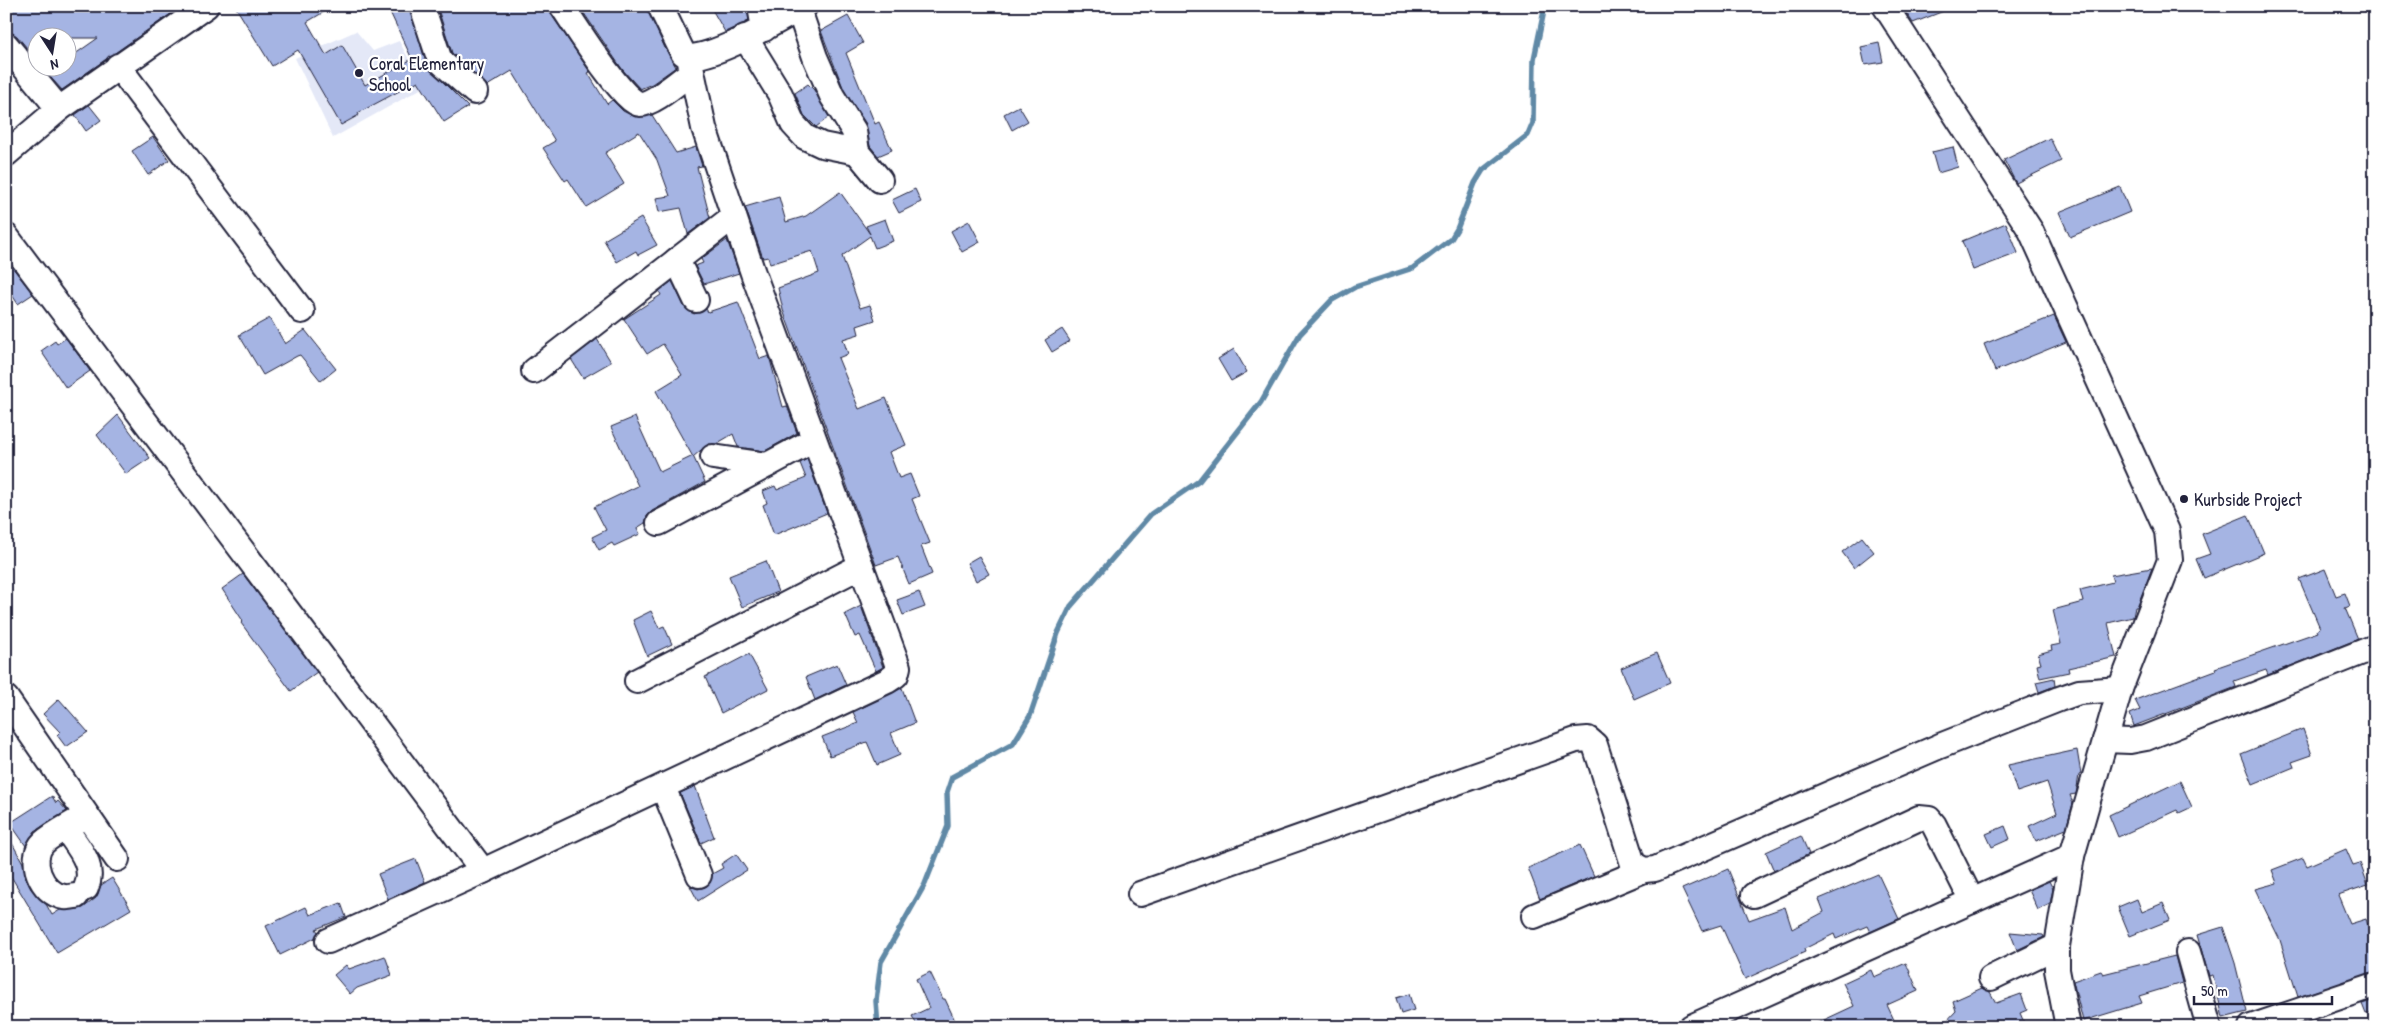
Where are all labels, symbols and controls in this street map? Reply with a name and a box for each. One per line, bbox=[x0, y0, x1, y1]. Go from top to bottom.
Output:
north arrow bbox=[28, 28, 78, 78]
place label: Coral Elementary School bbox=[369, 51, 485, 97]
text: N bbox=[49, 55, 60, 75]
marker: Coral Elementary School bbox=[353, 67, 365, 79]
place label: Kurbside Project bbox=[2194, 487, 2302, 512]
marker: Kurbside Project bbox=[2178, 493, 2190, 505]
scale bar bbox=[2194, 973, 2331, 1005]
text: 50 m bbox=[2201, 980, 2228, 1001]

